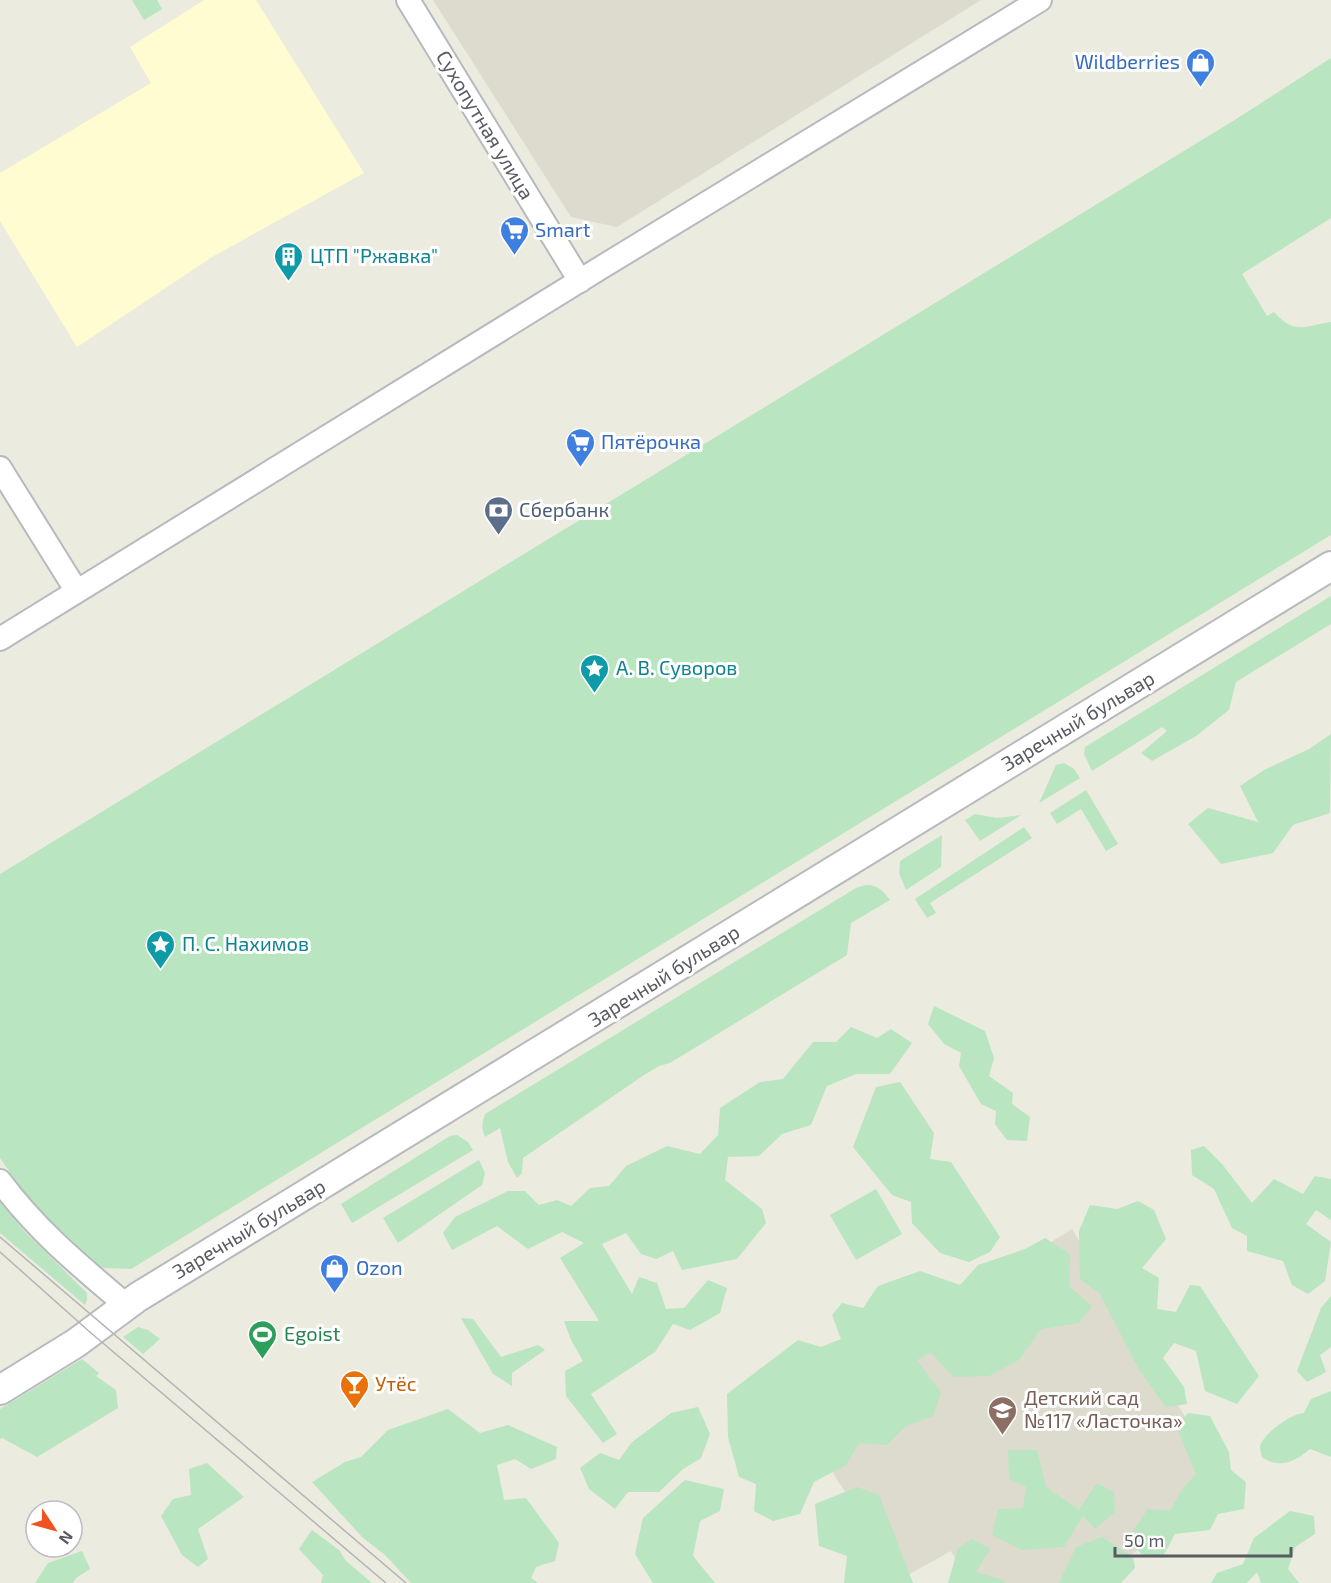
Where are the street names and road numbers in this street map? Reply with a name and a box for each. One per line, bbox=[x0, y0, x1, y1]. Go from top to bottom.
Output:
street label: Сухопутная улица bbox=[431, 46, 540, 204]
street label: Заречный бульвар bbox=[997, 665, 1159, 776]
street label: Заречный бульвар bbox=[583, 919, 744, 1032]
street label: Заречный бульвар bbox=[168, 1173, 330, 1284]

